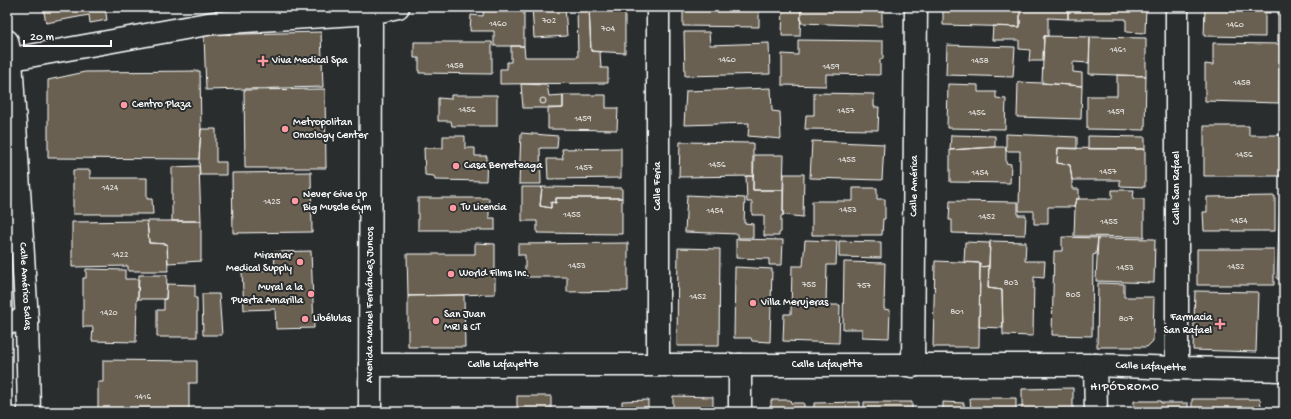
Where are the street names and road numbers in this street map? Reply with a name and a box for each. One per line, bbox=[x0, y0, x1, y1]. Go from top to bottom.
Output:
street label: Calle San Rafael bbox=[1170, 151, 1183, 225]
street label: Calle América bbox=[908, 154, 921, 217]
street label: Calle Feria bbox=[652, 161, 664, 210]
street label: Avenida Manuel Fernández Juncos bbox=[364, 226, 376, 383]
street label: Calle Américo Salas bbox=[16, 242, 33, 331]
street label: Calle Lafayette bbox=[468, 358, 539, 371]
street label: Calle Lafayette bbox=[792, 358, 863, 371]
street label: Calle Lafayette bbox=[1115, 360, 1187, 374]

